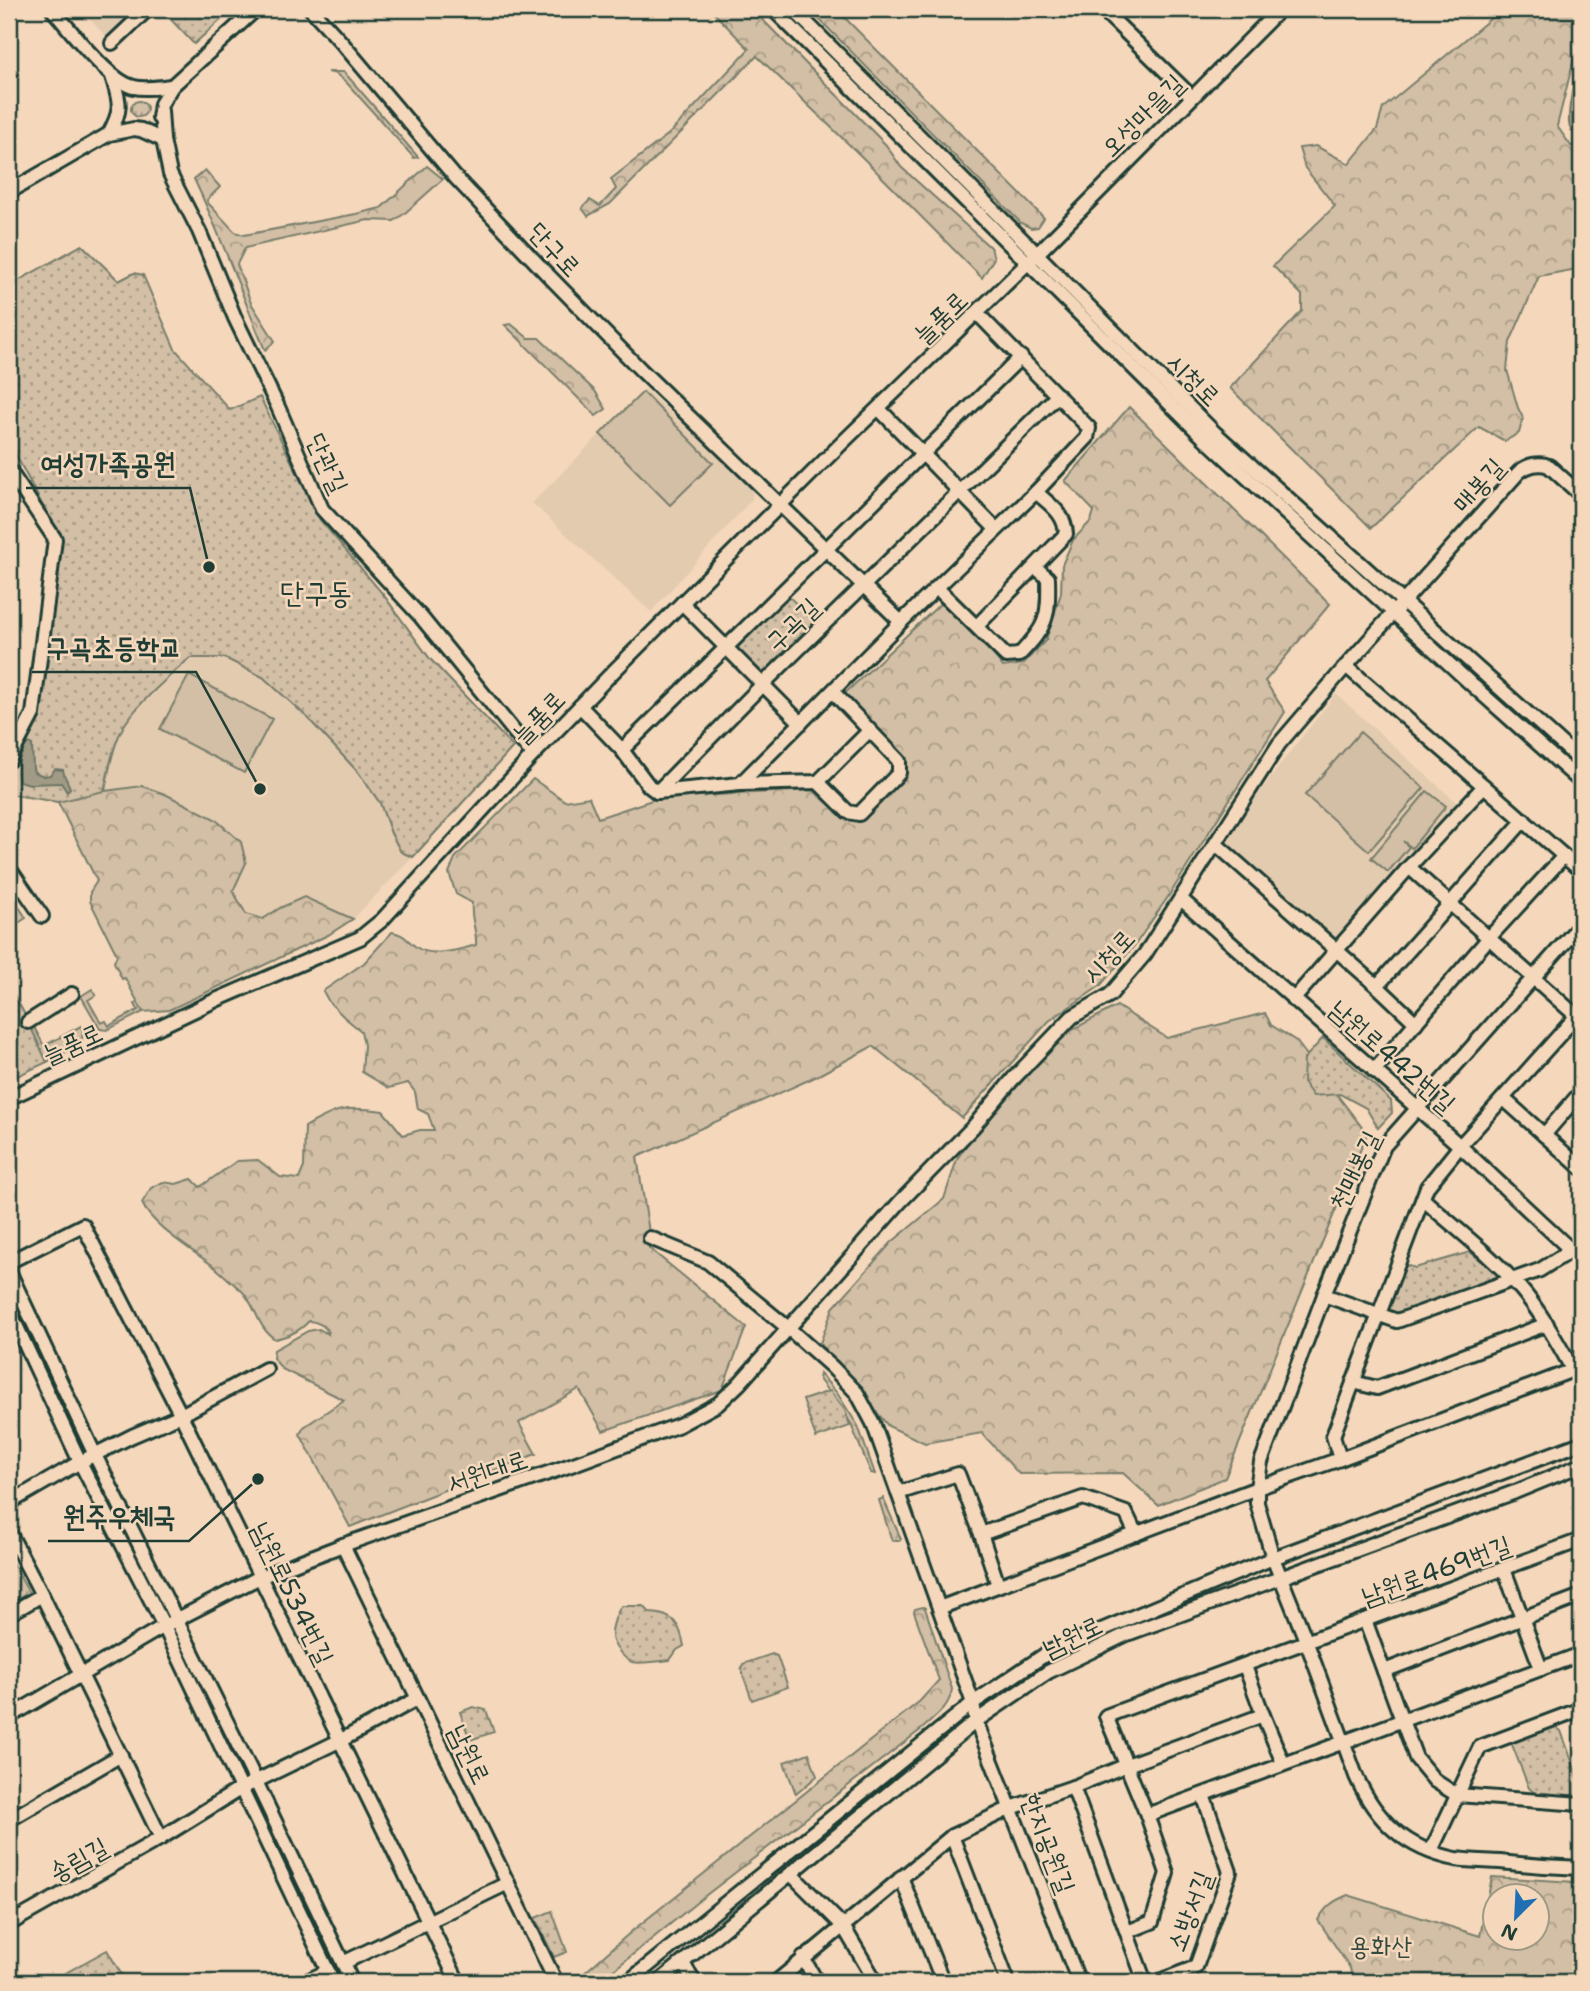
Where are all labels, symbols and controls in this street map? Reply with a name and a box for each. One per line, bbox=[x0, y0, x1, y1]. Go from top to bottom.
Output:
street label: 오성마을길 bbox=[1093, 66, 1191, 164]
street label: 단구로 bbox=[521, 214, 589, 284]
street label: 늘품로 bbox=[905, 283, 975, 351]
street label: 시청로 bbox=[1159, 344, 1229, 414]
street label: 단관길 bbox=[299, 427, 357, 499]
callout: 여성가족공원 bbox=[26, 439, 190, 488]
text: 여성가족공원 bbox=[40, 444, 176, 482]
street label: 매봉길 bbox=[1444, 450, 1512, 520]
district label: 단구동 bbox=[280, 572, 352, 613]
street label: 구곡길 bbox=[757, 590, 827, 658]
callout: 구곡초등학교 bbox=[32, 623, 196, 672]
text: 구곡초등학교 bbox=[46, 628, 182, 666]
street label: 늘품로 bbox=[504, 682, 572, 752]
street label: 시청로 bbox=[1074, 921, 1142, 991]
street label: 남원로442번길 bbox=[1322, 991, 1464, 1121]
street label: 늘품로 bbox=[36, 1014, 108, 1072]
street label: 천매봉길 bbox=[1320, 1125, 1388, 1215]
street label: 서원대로 bbox=[442, 1441, 532, 1501]
callout: 원주우체국 bbox=[48, 1492, 189, 1541]
text: 원주우체국 bbox=[63, 1497, 175, 1535]
street label: 남원로534번길 bbox=[243, 1516, 343, 1670]
street label: 남원로469번길 bbox=[1356, 1527, 1516, 1613]
street label: 남원로 bbox=[1036, 1607, 1108, 1665]
street label: 남원로 bbox=[441, 1718, 499, 1790]
street label: 한지공원길 bbox=[1014, 1788, 1084, 1898]
street label: 송림길 bbox=[42, 1828, 114, 1890]
street label: 소방서길 bbox=[1158, 1866, 1220, 1956]
north arrow bbox=[1482, 1882, 1552, 1952]
text: N bbox=[1497, 1918, 1521, 1947]
park label: 용화산 bbox=[1350, 1928, 1412, 1963]

